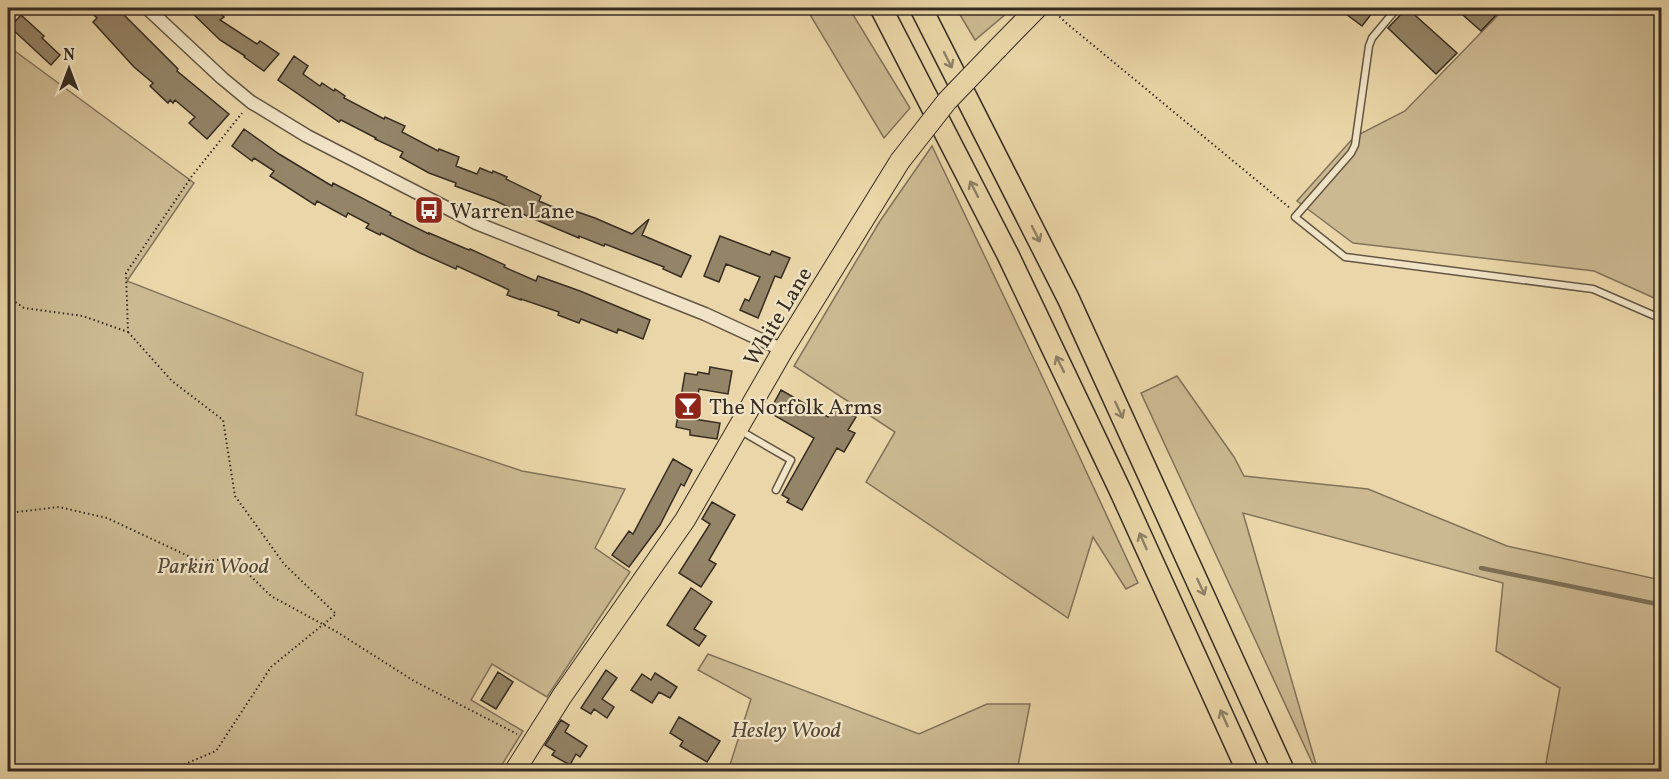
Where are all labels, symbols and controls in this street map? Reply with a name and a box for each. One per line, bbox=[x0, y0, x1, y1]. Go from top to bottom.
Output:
north arrow bbox=[39, 39, 99, 99]
text: N bbox=[63, 45, 75, 67]
one-way arrow bbox=[942, 50, 954, 68]
one-way arrow bbox=[968, 180, 980, 198]
bus stop icon: Warren Lane bbox=[413, 194, 445, 226]
place label: Warren Lane bbox=[450, 197, 575, 228]
one-way arrow bbox=[1030, 224, 1042, 242]
street label: White Lane bbox=[737, 262, 821, 373]
one-way arrow bbox=[1054, 356, 1066, 374]
bar icon: The Norfolk Arms bbox=[672, 390, 704, 422]
place label: The Norfolk Arms bbox=[709, 393, 882, 424]
one-way arrow bbox=[1114, 400, 1126, 418]
one-way arrow bbox=[1137, 532, 1149, 550]
park label: Parkin Wood bbox=[157, 552, 270, 583]
one-way arrow bbox=[1196, 578, 1207, 596]
one-way arrow bbox=[1217, 710, 1229, 728]
park label: Hesley Wood bbox=[731, 716, 841, 747]

